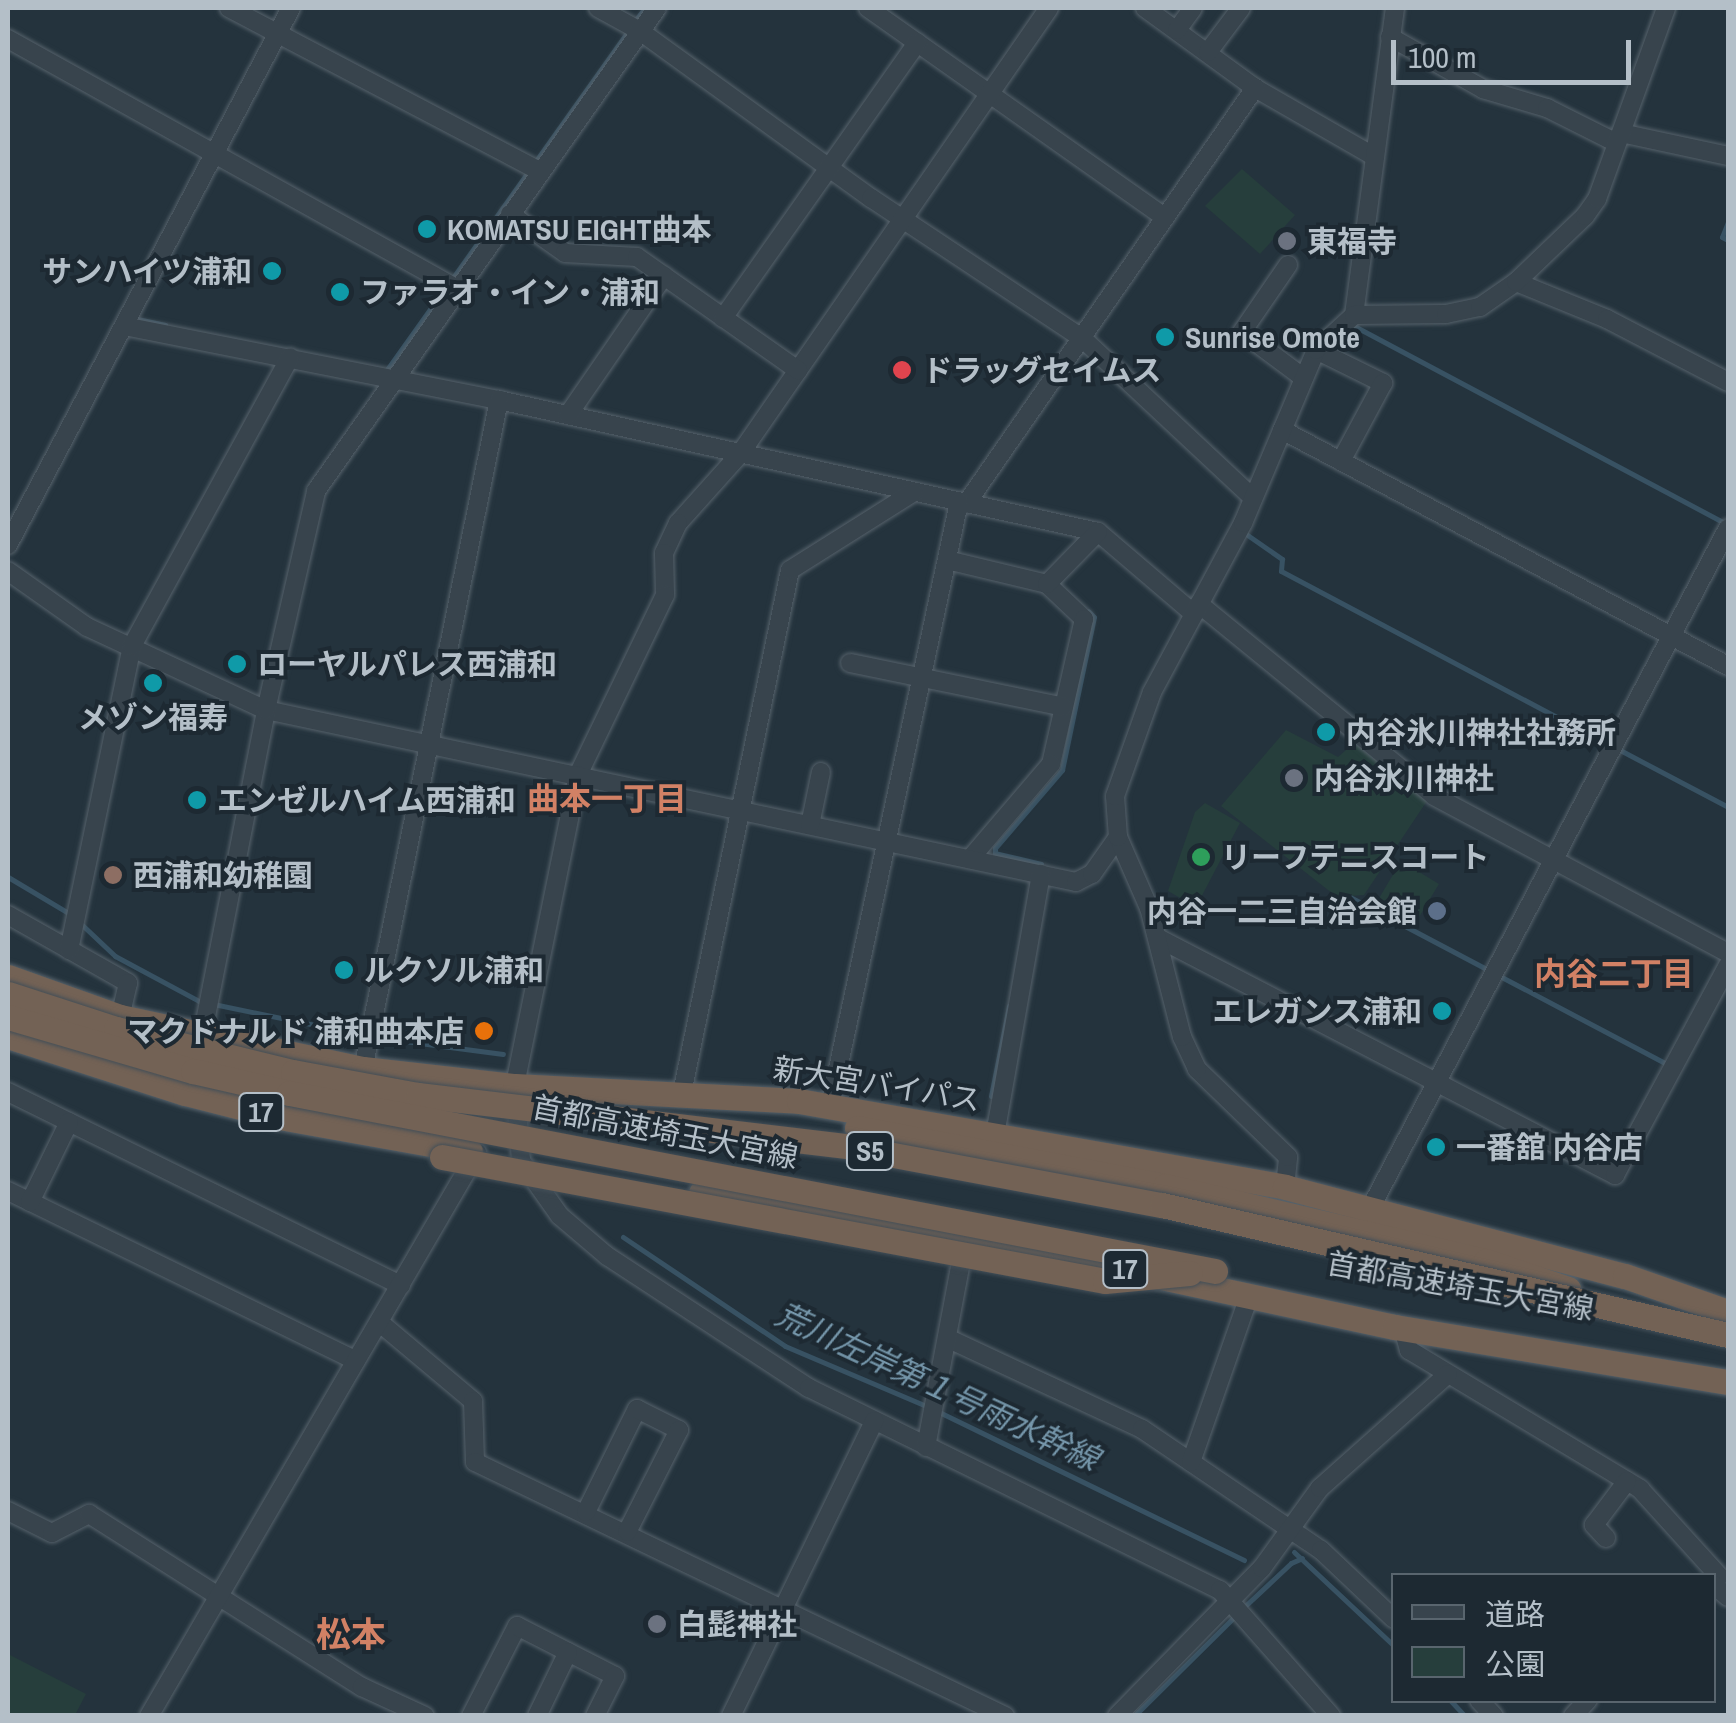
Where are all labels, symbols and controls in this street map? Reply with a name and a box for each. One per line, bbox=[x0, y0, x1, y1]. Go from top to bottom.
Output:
scale bar bbox=[1396, 20, 1636, 82]
text: 100 m bbox=[1408, 37, 1476, 77]
place label: KOMATSU EIGHT曲本 bbox=[447, 211, 712, 247]
marker: KOMATSU EIGHT曲本 bbox=[416, 218, 438, 240]
place label: 東福寺 bbox=[1307, 223, 1397, 259]
marker: 東福寺 bbox=[1276, 230, 1298, 252]
place label: サンハイツ浦和 bbox=[42, 253, 252, 289]
marker: サンハイツ浦和 bbox=[261, 260, 283, 282]
place label: ファラオ・イン・浦和 bbox=[360, 274, 660, 310]
marker: ファラオ・イン・浦和 bbox=[329, 281, 351, 303]
place label: Sunrise Omote bbox=[1185, 319, 1360, 355]
marker: Sunrise Omote bbox=[1154, 326, 1176, 348]
place label: ドラッグセイムス bbox=[922, 352, 1162, 388]
marker: ドラッグセイムス bbox=[891, 359, 913, 381]
place label: ローヤルパレス西浦和 bbox=[257, 646, 557, 682]
marker: ローヤルパレス西浦和 bbox=[226, 653, 248, 675]
marker: メゾン福寿 bbox=[142, 672, 164, 694]
place label: メゾン福寿 bbox=[78, 699, 228, 735]
place label: 内谷氷川神社社務所 bbox=[1346, 714, 1616, 750]
marker: 内谷氷川神社社務所 bbox=[1315, 721, 1337, 743]
place label: 内谷氷川神社 bbox=[1314, 760, 1494, 796]
marker: 内谷氷川神社 bbox=[1283, 767, 1305, 789]
district label: 曲本一丁目 bbox=[527, 780, 687, 818]
place label: エンゼルハイム西浦和 bbox=[217, 782, 517, 818]
marker: エンゼルハイム西浦和 bbox=[186, 789, 208, 811]
place label: リーフテニスコート bbox=[1221, 839, 1491, 875]
marker: リーフテニスコート bbox=[1190, 846, 1212, 868]
place label: 西浦和幼稚園 bbox=[133, 857, 313, 893]
marker: 西浦和幼稚園 bbox=[102, 864, 124, 886]
place label: 内谷一二三自治会館 bbox=[1147, 893, 1417, 929]
marker: 内谷一二三自治会館 bbox=[1426, 900, 1448, 922]
place label: ルクソル浦和 bbox=[364, 952, 544, 988]
district label: 内谷二丁目 bbox=[1534, 955, 1694, 993]
marker: ルクソル浦和 bbox=[333, 959, 355, 981]
place label: エレガンス浦和 bbox=[1212, 993, 1422, 1029]
marker: エレガンス浦和 bbox=[1431, 1000, 1453, 1022]
place label: マクドナルド 浦和曲本店 bbox=[127, 1013, 464, 1049]
marker: マクドナルド 浦和曲本店 bbox=[473, 1020, 495, 1042]
street label: 新大宮バイパス bbox=[770, 1050, 984, 1118]
road number: 17 bbox=[236, 1089, 286, 1135]
street label: 首都高速埼玉大宮線 bbox=[529, 1089, 801, 1175]
road number: S5 bbox=[845, 1128, 895, 1174]
place label: 一番舘 内谷店 bbox=[1456, 1129, 1643, 1165]
marker: 一番舘 内谷店 bbox=[1425, 1136, 1447, 1158]
street label: 首都高速埼玉大宮線 bbox=[1324, 1245, 1596, 1327]
road number: 17 bbox=[1100, 1246, 1150, 1292]
water label: 荒川左岸第１号雨水幹線 bbox=[769, 1295, 1105, 1479]
legend bbox=[1391, 1573, 1716, 1703]
text: 道路 bbox=[1485, 1594, 1545, 1634]
place label: 白髭神社 bbox=[677, 1606, 797, 1642]
marker: 白髭神社 bbox=[646, 1613, 668, 1635]
district label: 松本 bbox=[316, 1614, 386, 1656]
text: 公園 bbox=[1485, 1644, 1545, 1684]

